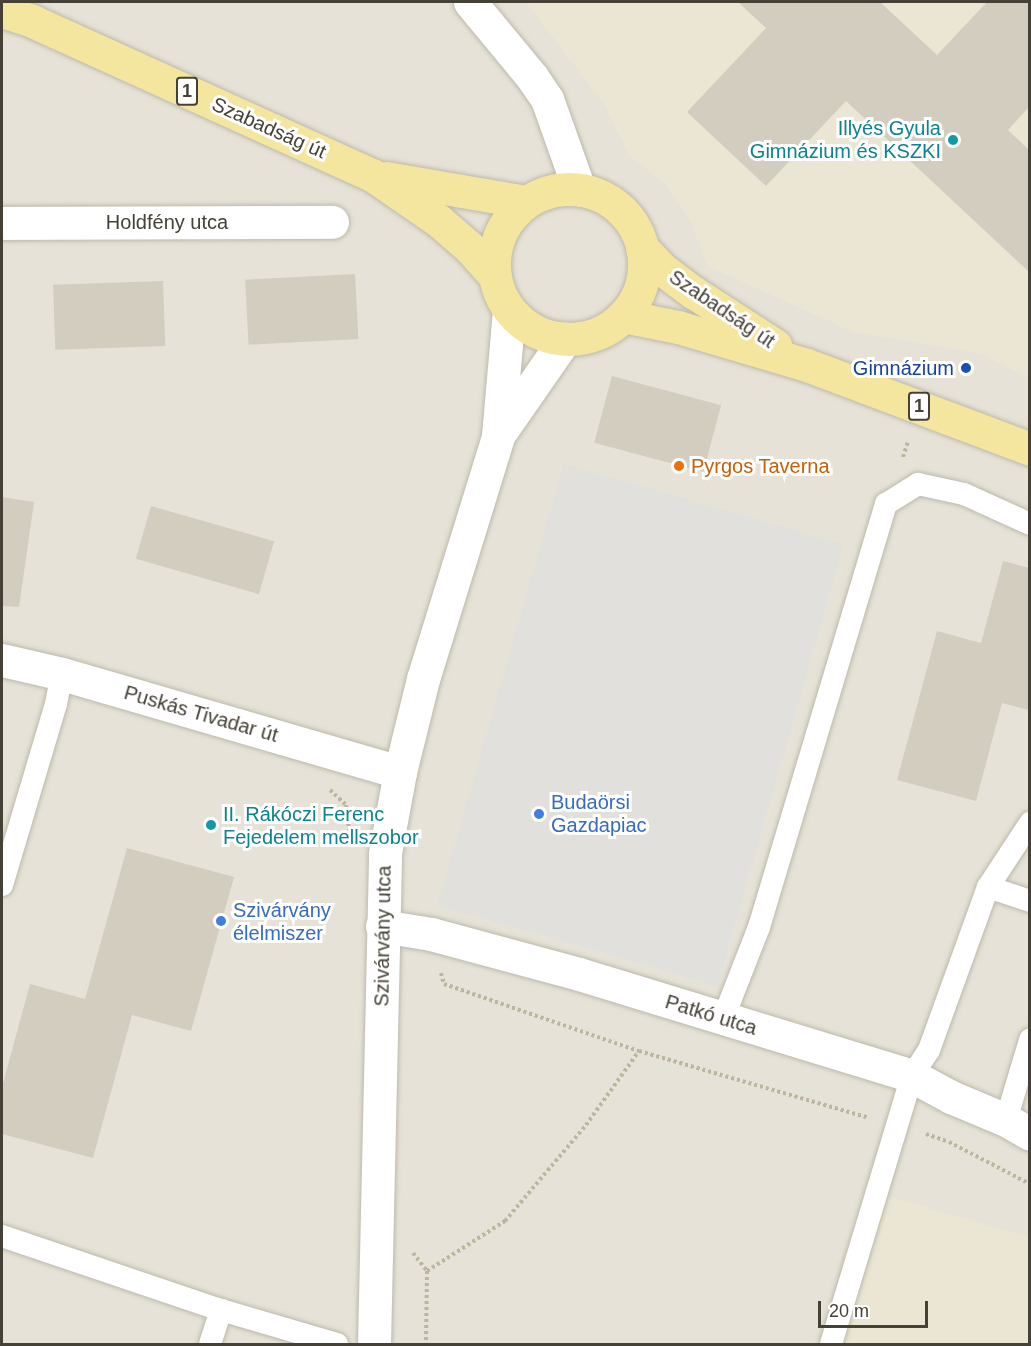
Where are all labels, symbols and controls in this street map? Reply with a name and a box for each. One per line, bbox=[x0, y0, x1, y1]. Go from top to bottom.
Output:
road number: 1 bbox=[175, 76, 199, 106]
street label: Szabadság út bbox=[208, 92, 330, 164]
place label: Illyés Gyula Gimnázium és KSZKI bbox=[750, 116, 941, 163]
marker: Illyés Gyula Gimnázium és KSZKI bbox=[946, 133, 960, 147]
street label: Holdfény utca bbox=[106, 210, 228, 234]
street label: Szabadság út bbox=[665, 265, 779, 353]
place label: Gimnázium bbox=[853, 356, 954, 380]
marker: Gimnázium bbox=[959, 361, 973, 375]
road number: 1 bbox=[907, 391, 931, 421]
place label: Pyrgos Taverna bbox=[691, 454, 830, 478]
marker: Pyrgos Taverna bbox=[672, 459, 686, 473]
street label: Puskás Tivadar út bbox=[121, 681, 281, 747]
place label: Budaörsi Gazdapiac bbox=[551, 790, 647, 837]
place label: II. Rákóczi Ferenc Fejedelem mellszobor bbox=[223, 802, 419, 849]
marker: Budaörsi Gazdapiac bbox=[532, 807, 546, 821]
marker: II. Rákóczi Ferenc Fejedelem mellszobor bbox=[204, 818, 218, 832]
street label: Szivárvány utca bbox=[370, 865, 396, 1007]
place label: Szivárvány élelmiszer bbox=[233, 898, 331, 945]
marker: Szivárvány élelmiszer bbox=[214, 914, 228, 928]
street label: Patkó utca bbox=[662, 990, 760, 1040]
scale bar bbox=[821, 1289, 930, 1327]
text: 20 m bbox=[829, 1301, 869, 1321]

